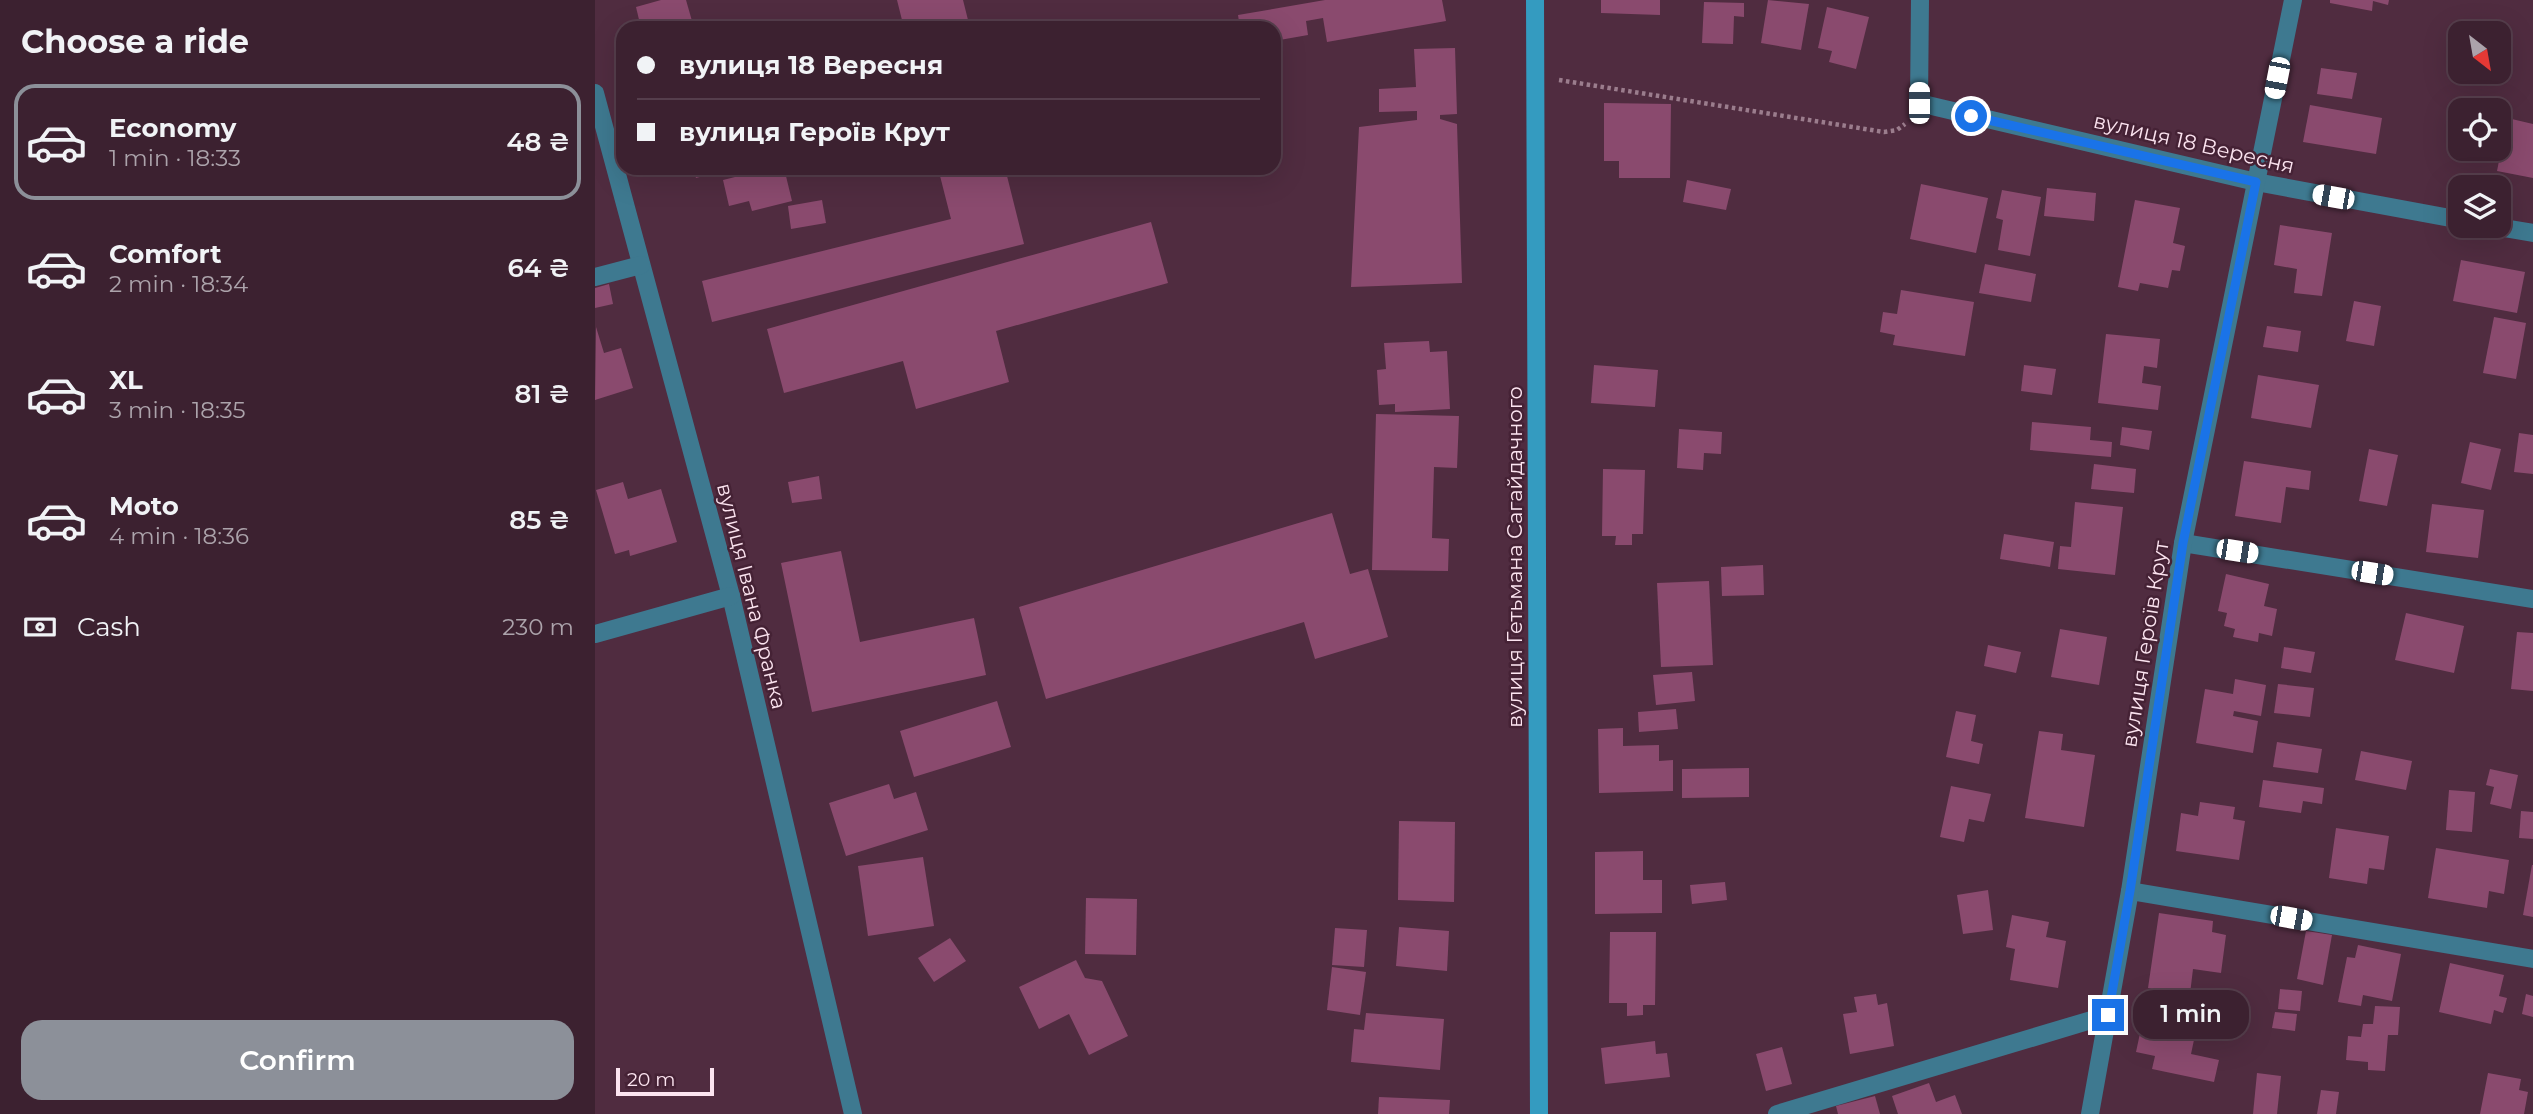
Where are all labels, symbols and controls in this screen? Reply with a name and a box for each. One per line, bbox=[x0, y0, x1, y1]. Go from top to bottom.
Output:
north arrow bbox=[2448, 21, 2511, 84]
map controls bbox=[2448, 21, 2511, 238]
text: Choose a ride bbox=[21, 22, 249, 61]
text: вулиця 18 Вересня bbox=[679, 49, 943, 81]
car bbox=[2263, 55, 2292, 101]
car bbox=[1909, 82, 1930, 124]
button: locate bbox=[2448, 98, 2511, 161]
route start bbox=[1955, 100, 1987, 132]
street label: вулиця 18 Вересня bbox=[2091, 108, 2297, 178]
icon: car bbox=[25, 111, 88, 174]
text: Economy bbox=[109, 112, 236, 144]
text: вулиця Героїв Крут bbox=[679, 116, 950, 148]
text: 48 ₴ bbox=[507, 126, 570, 158]
text: 1 min · 18:33 bbox=[109, 144, 241, 172]
button: layers bbox=[2448, 175, 2511, 238]
car bbox=[2311, 183, 2356, 211]
icon: car bbox=[25, 237, 88, 300]
text: Comfort bbox=[109, 238, 221, 270]
text: 64 ₴ bbox=[507, 252, 570, 284]
text: 2 min · 18:34 bbox=[109, 270, 248, 298]
icon: car bbox=[25, 363, 88, 426]
text: XL bbox=[109, 364, 143, 396]
text: 81 ₴ bbox=[515, 378, 570, 410]
street label: вулиця Гетьмана Сагайдачного bbox=[1502, 386, 1527, 728]
text: 3 min · 18:35 bbox=[109, 396, 246, 424]
street label: вулиця Івана Франка bbox=[712, 480, 792, 712]
icon: car bbox=[25, 489, 88, 552]
text: Moto bbox=[109, 490, 179, 522]
text: 85 ₴ bbox=[509, 504, 570, 536]
text: 4 min · 18:36 bbox=[109, 522, 249, 550]
car bbox=[2215, 537, 2260, 565]
street label: вулиця Героїв Крут bbox=[2116, 539, 2174, 749]
car bbox=[2350, 559, 2395, 587]
icon: cash bbox=[21, 608, 59, 646]
text: Cash bbox=[77, 611, 141, 643]
text: 230 m bbox=[502, 613, 574, 641]
car bbox=[2269, 904, 2314, 932]
callout: 1 min bbox=[2133, 990, 2248, 1040]
route end bbox=[2092, 999, 2124, 1031]
text: 1 min bbox=[2160, 1000, 2222, 1028]
button: Confirm bbox=[21, 1020, 574, 1100]
scale bar bbox=[616, 1065, 714, 1097]
text: 20 m bbox=[627, 1068, 675, 1091]

